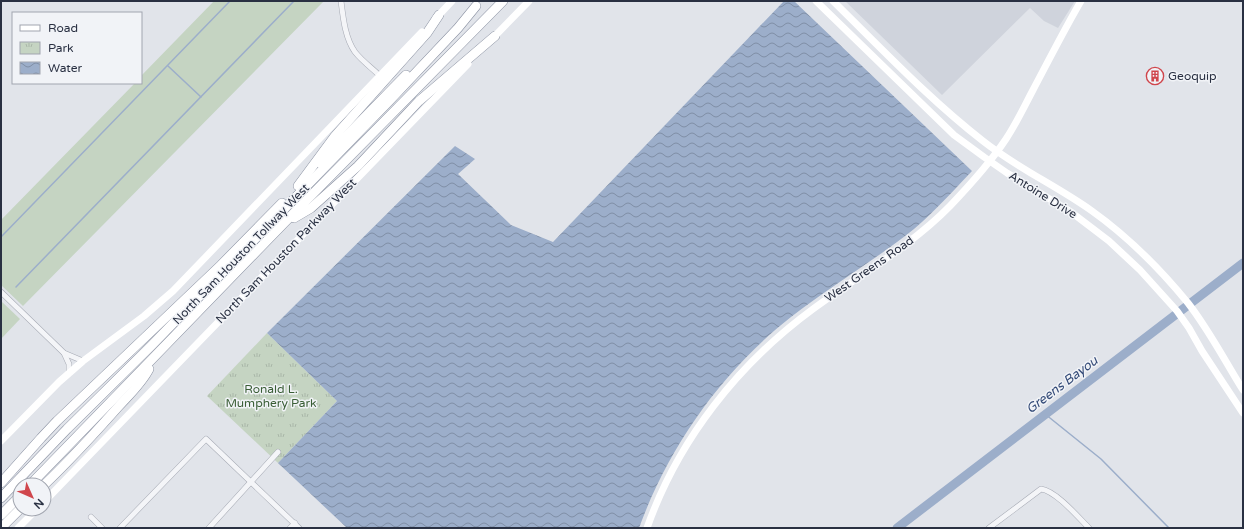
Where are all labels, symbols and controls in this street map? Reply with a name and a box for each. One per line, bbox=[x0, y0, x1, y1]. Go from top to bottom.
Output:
legend bbox=[12, 12, 142, 84]
text: Road bbox=[48, 21, 78, 35]
text: Park bbox=[48, 41, 74, 55]
text: Water bbox=[48, 61, 83, 75]
building icon: Geoquip bbox=[1145, 66, 1165, 86]
place label: Geoquip bbox=[1168, 69, 1217, 83]
street label: Antoine Drive bbox=[1006, 169, 1080, 222]
street label: North Sam Houston Parkway West bbox=[213, 175, 359, 326]
street label: North Sam Houston Tollway West bbox=[170, 180, 312, 327]
street label: West Greens Road bbox=[822, 233, 916, 305]
water label: Greens Bayou bbox=[1023, 352, 1102, 417]
park label: Ronald L. Mumphery Park bbox=[225, 382, 317, 410]
north arrow bbox=[12, 477, 52, 517]
text: N bbox=[31, 496, 46, 511]

